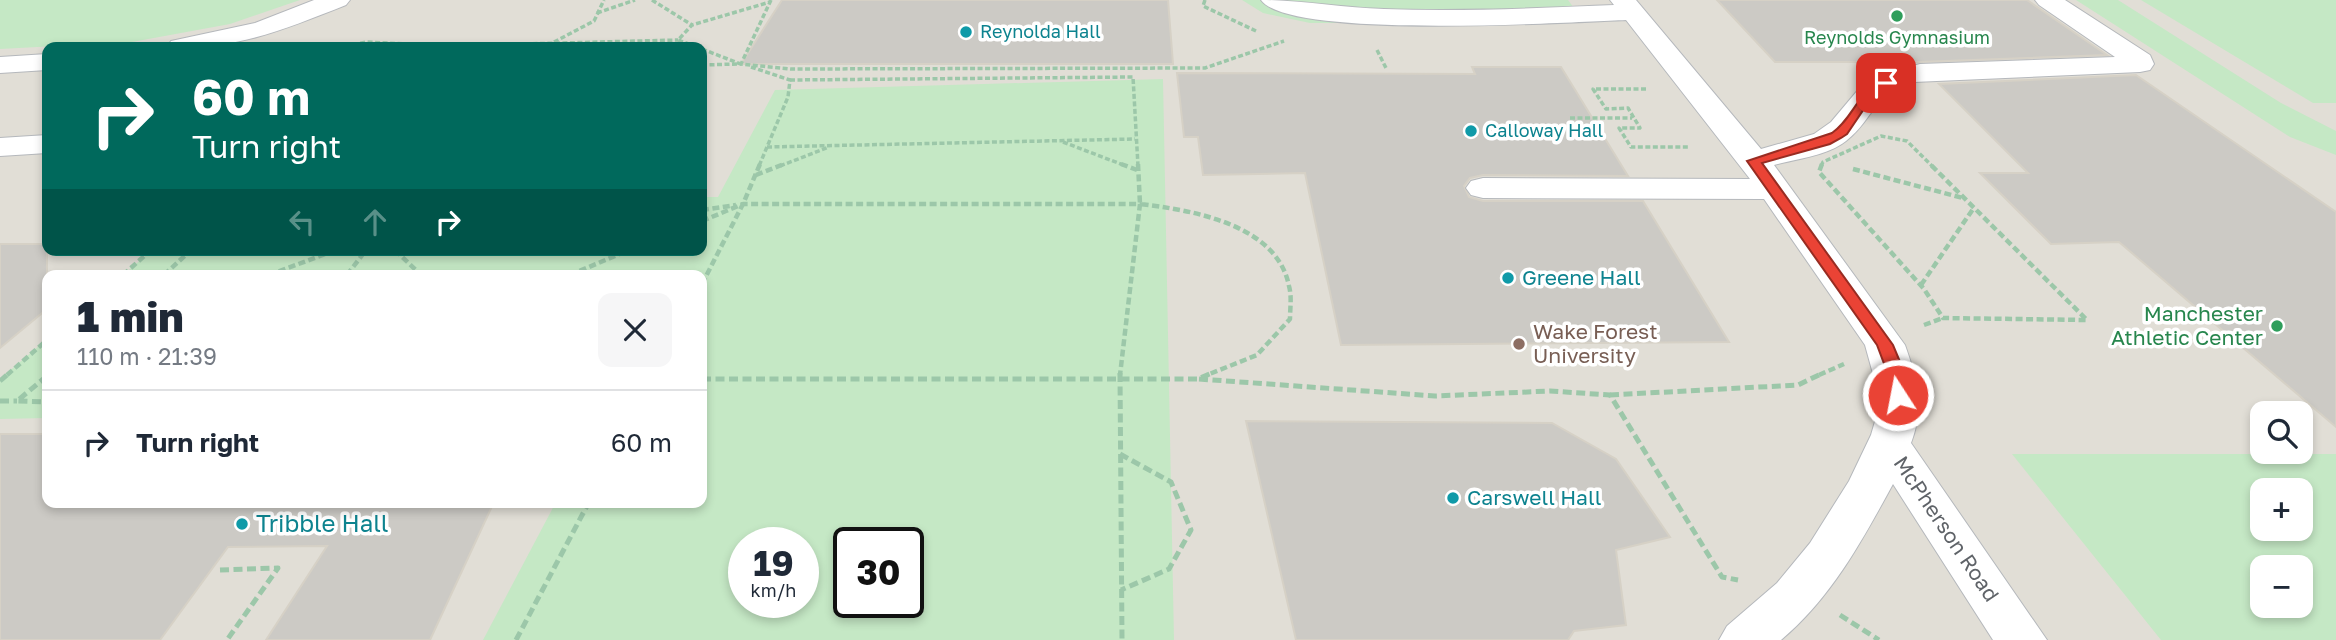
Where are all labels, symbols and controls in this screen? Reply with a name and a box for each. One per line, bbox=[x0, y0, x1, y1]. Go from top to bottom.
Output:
marker: Reynolds Gymnasium bbox=[1889, 8, 1905, 24]
place label: Reynolda Hall bbox=[980, 20, 1101, 42]
marker: Reynolda Hall bbox=[958, 24, 974, 40]
place label: Reynolds Gymnasium bbox=[1804, 26, 1990, 48]
pin bbox=[1856, 53, 1916, 113]
icon: arrive bbox=[1867, 64, 1905, 102]
text: 60 m bbox=[192, 67, 310, 126]
icon: right bbox=[77, 70, 168, 161]
place label: Calloway Hall bbox=[1485, 119, 1604, 141]
marker: Calloway Hall bbox=[1463, 123, 1479, 139]
text: Turn right bbox=[192, 127, 341, 165]
icon: left bbox=[283, 203, 321, 241]
icon: ahead bbox=[356, 203, 394, 241]
icon: right bbox=[429, 203, 467, 241]
place label: Greene Hall bbox=[1522, 264, 1641, 290]
marker: Greene Hall bbox=[1500, 270, 1516, 286]
text: 1 min bbox=[77, 291, 184, 341]
button: close bbox=[598, 293, 672, 367]
place label: Manchester Athletic Center bbox=[2111, 300, 2263, 350]
place label: Wake Forest University bbox=[1533, 318, 1658, 368]
marker: Manchester Athletic Center bbox=[2269, 318, 2285, 334]
marker: Wake Forest University bbox=[1511, 336, 1527, 352]
text: 110 m · 21:39 bbox=[77, 342, 217, 370]
position arrow bbox=[1861, 358, 1935, 432]
map controls bbox=[2250, 401, 2313, 618]
button: search bbox=[2250, 401, 2313, 464]
icon: right bbox=[77, 424, 115, 462]
text: Turn right bbox=[136, 427, 259, 458]
text: 60 m bbox=[611, 427, 672, 458]
street label: McPherson Road bbox=[1889, 451, 2005, 606]
button: + bbox=[2250, 478, 2313, 541]
place label: Carswell Hall bbox=[1467, 484, 1601, 510]
marker: Carswell Hall bbox=[1445, 490, 1461, 506]
place label: Tribble Hall bbox=[256, 508, 389, 537]
marker: Tribble Hall bbox=[234, 516, 250, 532]
speed limit sign: 30 bbox=[833, 527, 924, 618]
text: 19 bbox=[753, 542, 794, 584]
button: − bbox=[2250, 555, 2313, 618]
text: km/h bbox=[751, 579, 796, 601]

